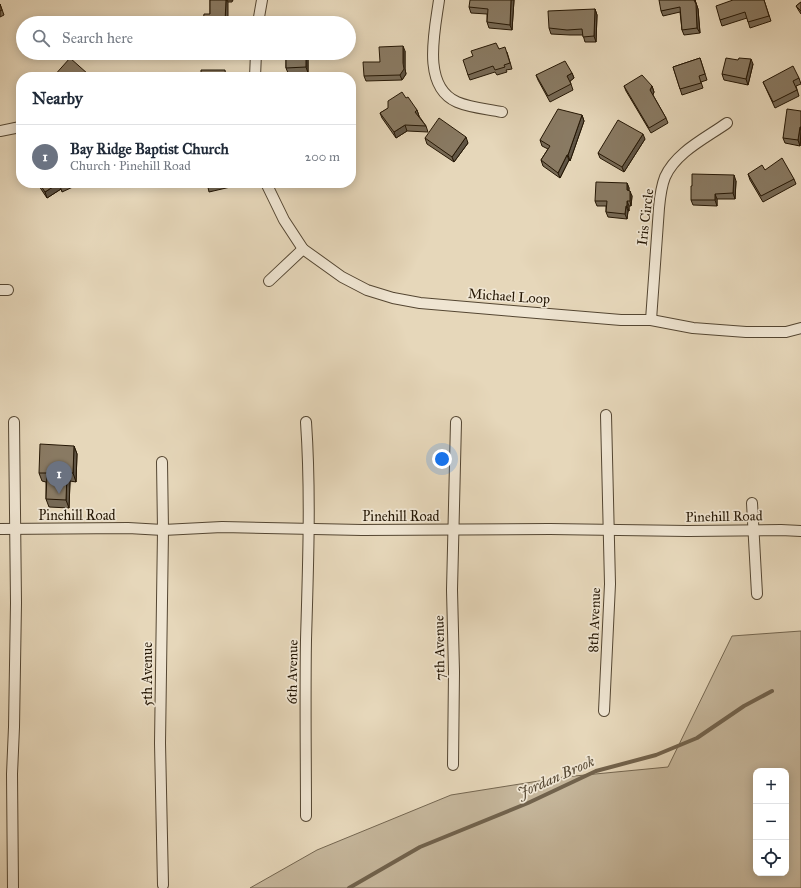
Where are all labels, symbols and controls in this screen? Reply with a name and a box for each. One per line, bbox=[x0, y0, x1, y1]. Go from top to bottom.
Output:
search box bbox=[16, 16, 356, 60]
icon: search bbox=[30, 27, 52, 49]
text: Search here bbox=[62, 29, 133, 47]
text: Nearby bbox=[32, 88, 83, 109]
text: Bay Ridge Baptist Church bbox=[70, 140, 229, 158]
text: 1 bbox=[42, 149, 48, 165]
text: 200 m bbox=[305, 149, 340, 165]
text: Church · Pinehill Road bbox=[70, 158, 191, 174]
street label: Iris Circle bbox=[634, 187, 657, 247]
street label: Michael Loop bbox=[467, 285, 551, 308]
your location bbox=[432, 449, 452, 469]
pin: 1 bbox=[46, 461, 72, 494]
street label: Pinehill Road bbox=[38, 507, 116, 524]
street label: Pinehill Road bbox=[685, 507, 763, 526]
street label: Pinehill Road bbox=[362, 508, 440, 525]
street label: 8th Avenue bbox=[585, 587, 604, 653]
street label: 7th Avenue bbox=[430, 615, 449, 681]
street label: 6th Avenue bbox=[283, 639, 302, 705]
street label: 5th Avenue bbox=[139, 642, 156, 706]
water label: Jordan Brook bbox=[514, 752, 597, 802]
map controls bbox=[753, 768, 789, 876]
button: + bbox=[753, 768, 789, 804]
button: − bbox=[753, 804, 789, 840]
button: locate bbox=[753, 840, 789, 876]

